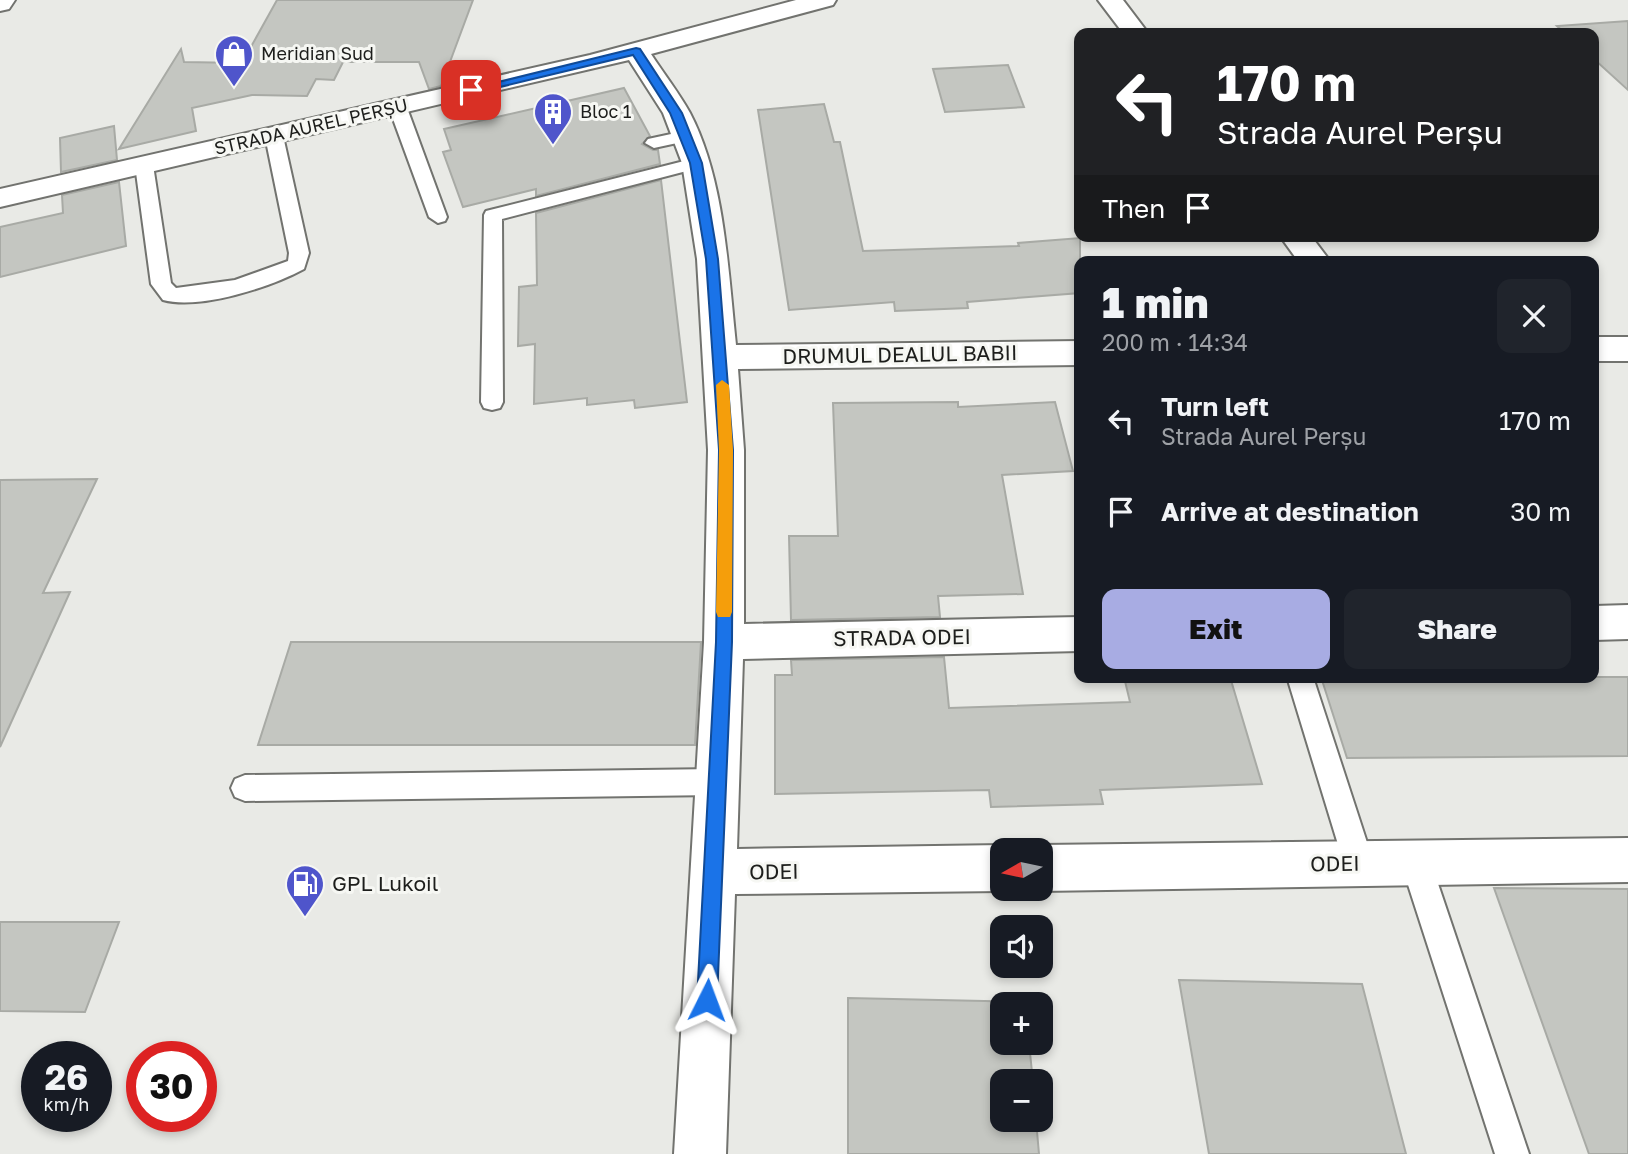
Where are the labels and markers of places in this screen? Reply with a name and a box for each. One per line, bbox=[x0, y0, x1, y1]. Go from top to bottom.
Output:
shop icon: Meridian Sud bbox=[213, 33, 255, 88]
place label: Meridian Sud bbox=[261, 42, 374, 64]
pin bbox=[441, 60, 501, 120]
building icon: Bloc 1 bbox=[532, 91, 574, 146]
place label: Bloc 1 bbox=[580, 100, 632, 122]
fuel station icon: GPL Lukoil bbox=[284, 863, 326, 918]
place label: GPL Lukoil bbox=[332, 870, 438, 896]

